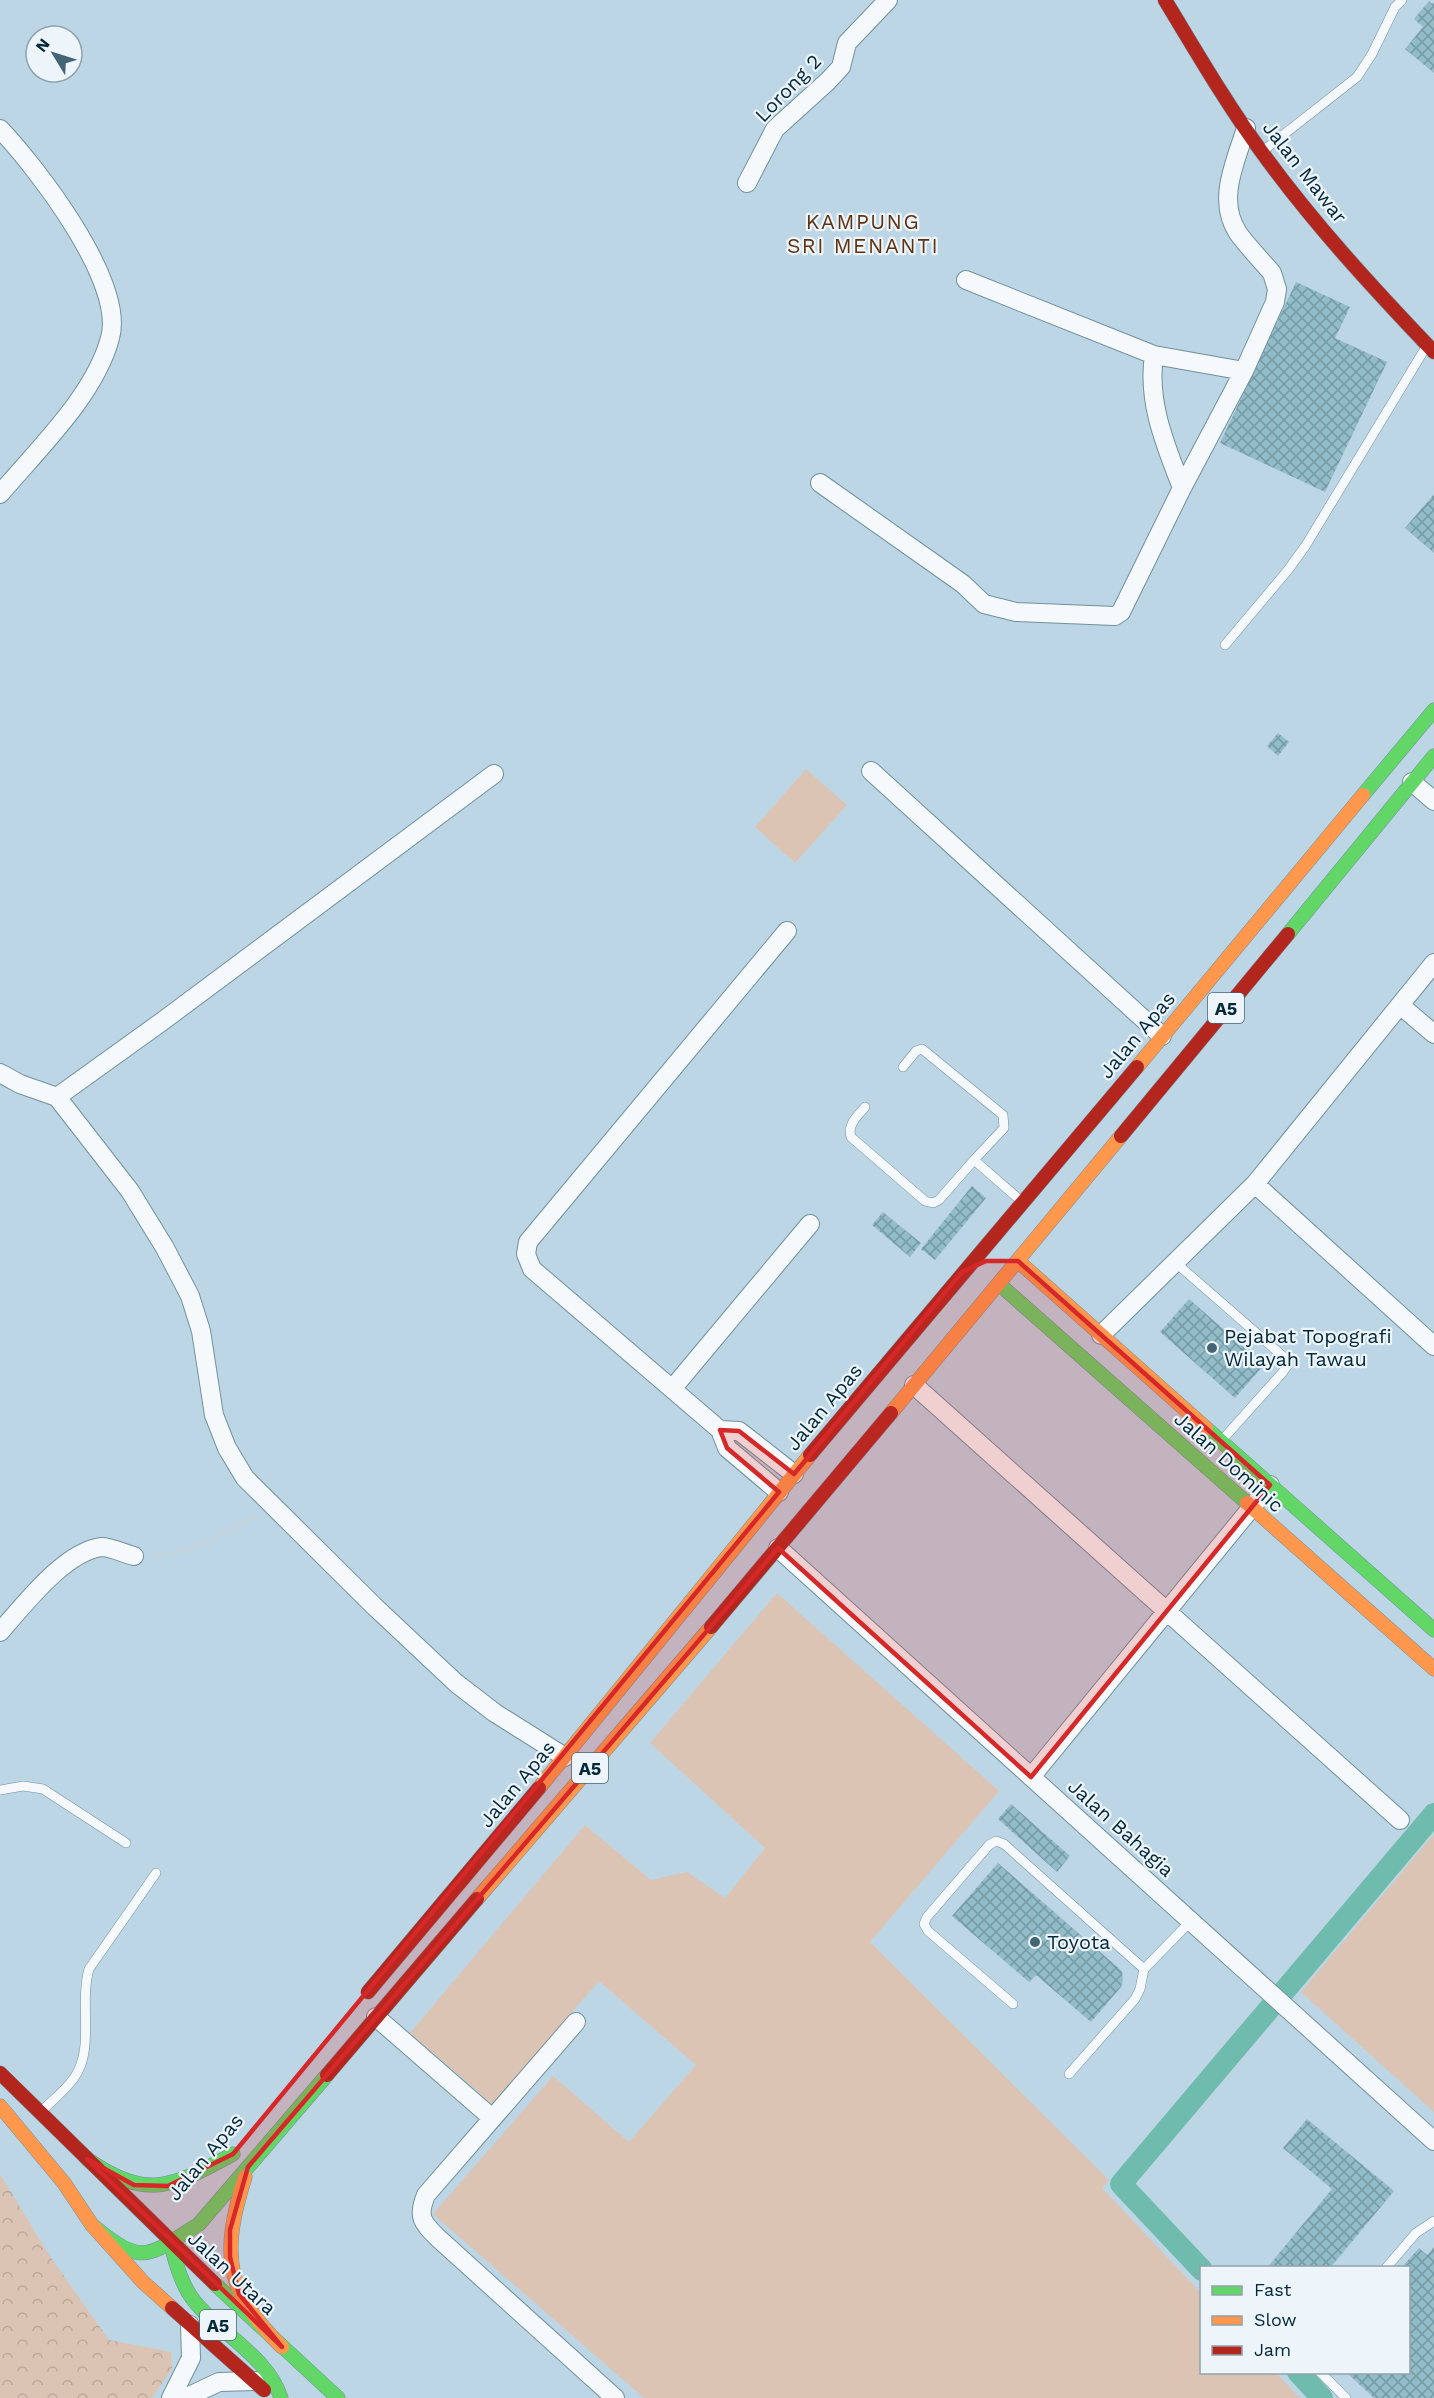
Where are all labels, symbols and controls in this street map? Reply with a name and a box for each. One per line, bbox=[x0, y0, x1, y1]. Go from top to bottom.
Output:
north arrow bbox=[24, 24, 84, 84]
text: N bbox=[31, 35, 54, 56]
street label: Lorong 2 bbox=[750, 49, 826, 127]
street label: Jalan Mawar bbox=[1258, 116, 1352, 228]
district label: KAMPUNG SRI MENANTI bbox=[787, 209, 939, 258]
street label: Jalan Apas bbox=[1094, 987, 1180, 1083]
road number: A5 bbox=[1208, 993, 1244, 1023]
place label: Pejabat Topografi Wilayah Tawau bbox=[1224, 1324, 1392, 1371]
marker: Pejabat Topografi Wilayah Tawau bbox=[1205, 1341, 1219, 1355]
street label: Jalan Apas bbox=[781, 1359, 867, 1455]
street label: Jalan Dominic bbox=[1169, 1407, 1289, 1517]
street label: Jalan Apas bbox=[474, 1736, 560, 1832]
road number: A5 bbox=[572, 1753, 608, 1783]
street label: Jalan Bahagia bbox=[1063, 1774, 1179, 1882]
place label: Toyota bbox=[1047, 1930, 1110, 1954]
marker: Toyota bbox=[1028, 1935, 1042, 1949]
street label: Jalan Apas bbox=[162, 2109, 248, 2205]
street label: Jalan Utara bbox=[183, 2226, 281, 2320]
legend bbox=[1200, 2266, 1410, 2374]
text: Fast bbox=[1254, 2279, 1292, 2300]
text: Slow bbox=[1254, 2309, 1297, 2330]
road number: A5 bbox=[200, 2310, 236, 2340]
text: Jam bbox=[1254, 2339, 1291, 2360]

